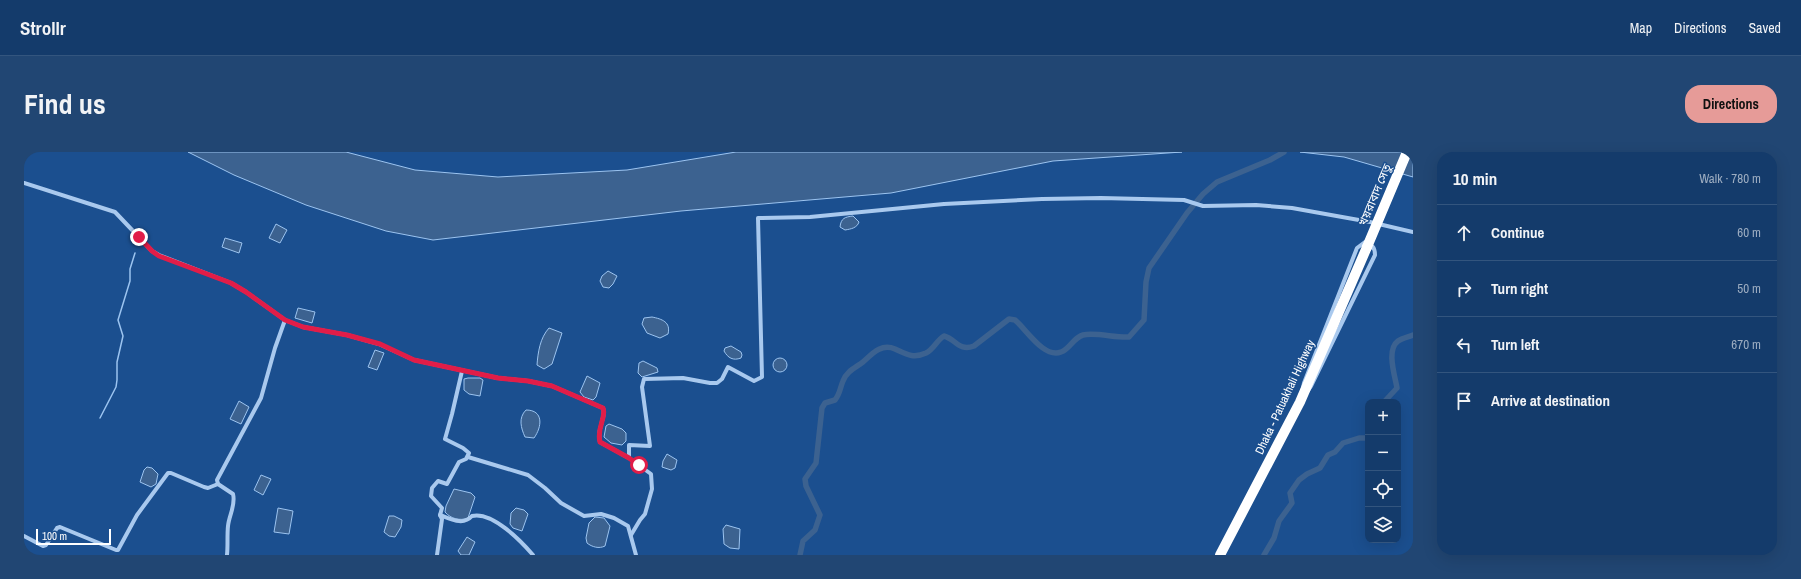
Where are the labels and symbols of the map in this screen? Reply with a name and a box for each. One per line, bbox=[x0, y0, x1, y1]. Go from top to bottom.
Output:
street label: খয়রাবাদ সেতু bbox=[1355, 161, 1396, 229]
route end bbox=[130, 228, 148, 246]
street label: Dhaka - Patuakhali Highway bbox=[1251, 337, 1319, 457]
route start bbox=[630, 456, 648, 474]
scale bar bbox=[36, 527, 111, 546]

